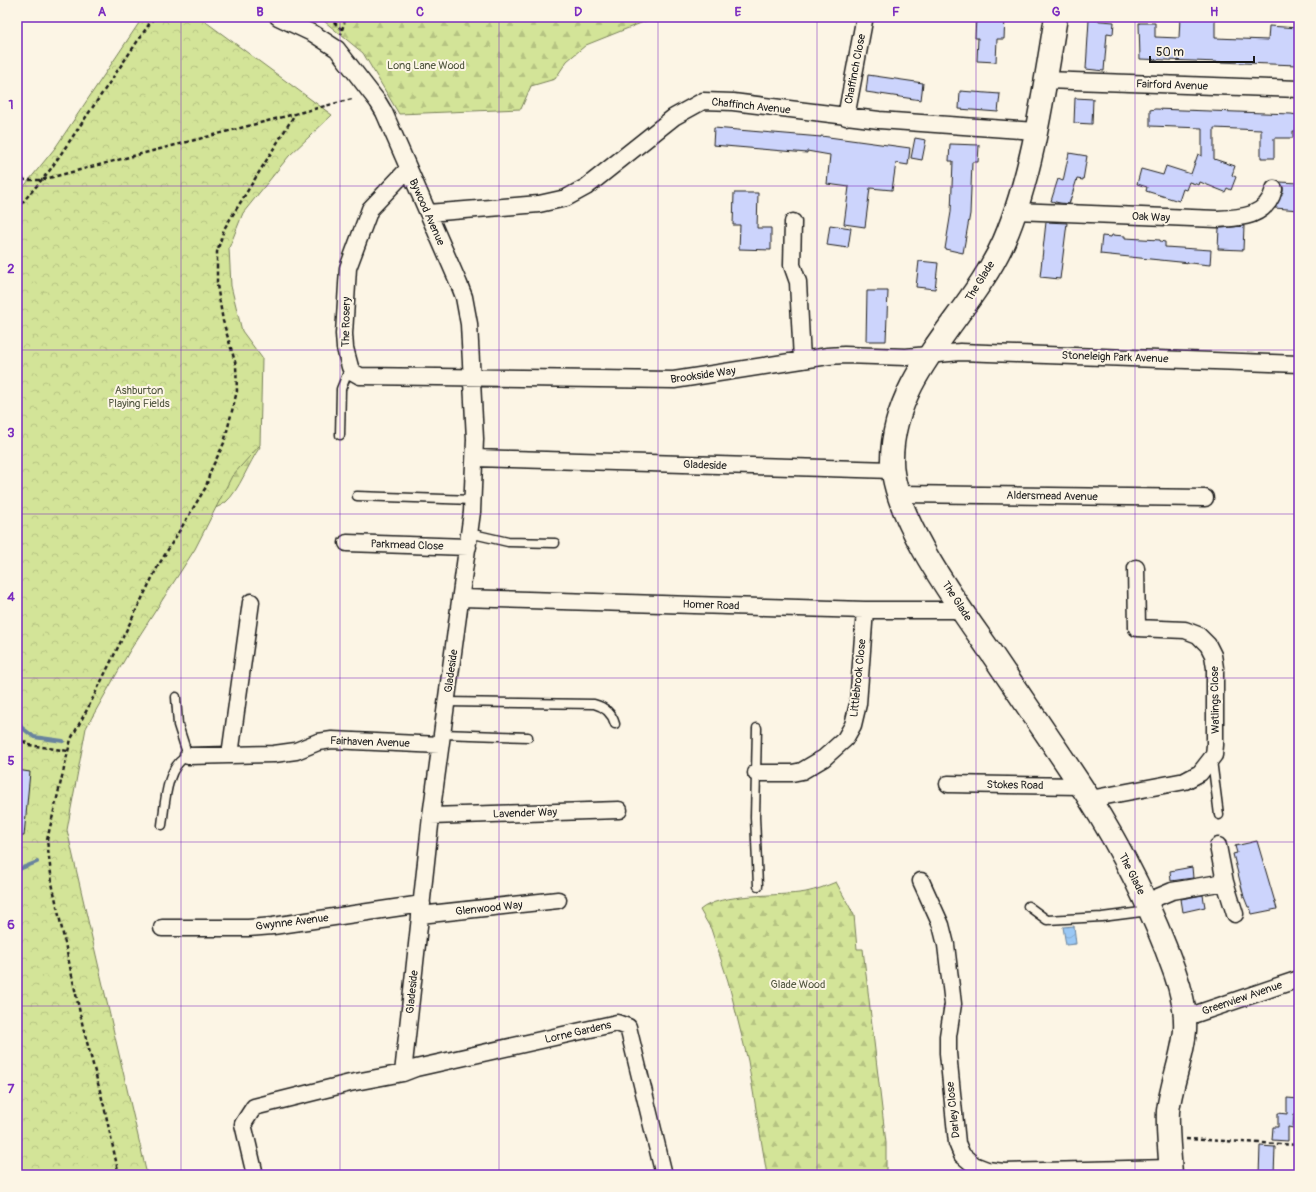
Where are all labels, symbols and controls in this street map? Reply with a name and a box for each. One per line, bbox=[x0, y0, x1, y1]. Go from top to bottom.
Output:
text: A bbox=[98, 4, 107, 20]
text: B bbox=[256, 4, 264, 20]
text: C bbox=[416, 4, 424, 20]
text: D bbox=[574, 4, 582, 20]
text: E bbox=[735, 4, 742, 20]
text: F bbox=[892, 4, 900, 20]
text: G bbox=[1052, 4, 1061, 20]
text: H bbox=[1210, 4, 1218, 20]
street label: Chaffinch Close bbox=[842, 32, 868, 105]
scale bar bbox=[1150, 38, 1254, 64]
text: 50 m bbox=[1156, 45, 1184, 60]
park label: Long Lane Wood bbox=[387, 59, 465, 72]
street label: Fairford Avenue bbox=[1136, 77, 1209, 93]
street label: Chaffinch Avenue bbox=[711, 95, 792, 117]
text: 1 bbox=[8, 97, 14, 113]
street label: Bywood Avenue bbox=[406, 177, 448, 248]
street label: Oak Way bbox=[1132, 210, 1171, 224]
street label: The Glade bbox=[963, 258, 998, 303]
text: 2 bbox=[7, 261, 15, 277]
street label: The Rosery bbox=[339, 296, 353, 347]
street label: Stoneleigh Park Avenue bbox=[1061, 349, 1169, 365]
street label: Brookside Way bbox=[670, 364, 737, 386]
park label: Ashburton Playing Fields bbox=[108, 384, 170, 410]
text: 3 bbox=[7, 425, 15, 441]
street label: Gladeside bbox=[683, 458, 728, 472]
street label: Aldersmead Avenue bbox=[1006, 489, 1098, 503]
street label: Parkmead Close bbox=[370, 537, 444, 553]
street label: The Glade bbox=[939, 579, 975, 624]
text: 4 bbox=[7, 589, 15, 605]
street label: Homer Road bbox=[682, 598, 740, 612]
street label: Littlebrook Close bbox=[847, 638, 869, 718]
street label: Gladeside bbox=[442, 648, 461, 694]
street label: Watlings Close bbox=[1208, 665, 1222, 734]
street label: Fairhaven Avenue bbox=[330, 734, 411, 750]
text: 5 bbox=[7, 753, 15, 769]
street label: Stokes Road bbox=[986, 778, 1044, 792]
street label: Lavender Way bbox=[493, 805, 558, 821]
street label: The Glade bbox=[1116, 851, 1148, 897]
street label: Glenwood Way bbox=[455, 898, 524, 918]
street label: Gwynne Avenue bbox=[255, 911, 330, 933]
text: 6 bbox=[7, 917, 15, 933]
street label: Gladeside bbox=[403, 969, 421, 1014]
park label: Glade Wood bbox=[771, 978, 825, 991]
street label: Greenview Avenue bbox=[1200, 978, 1284, 1018]
street label: Lorne Gardens bbox=[543, 1018, 613, 1046]
text: 7 bbox=[8, 1081, 15, 1097]
street label: Darley Close bbox=[944, 1081, 962, 1139]

